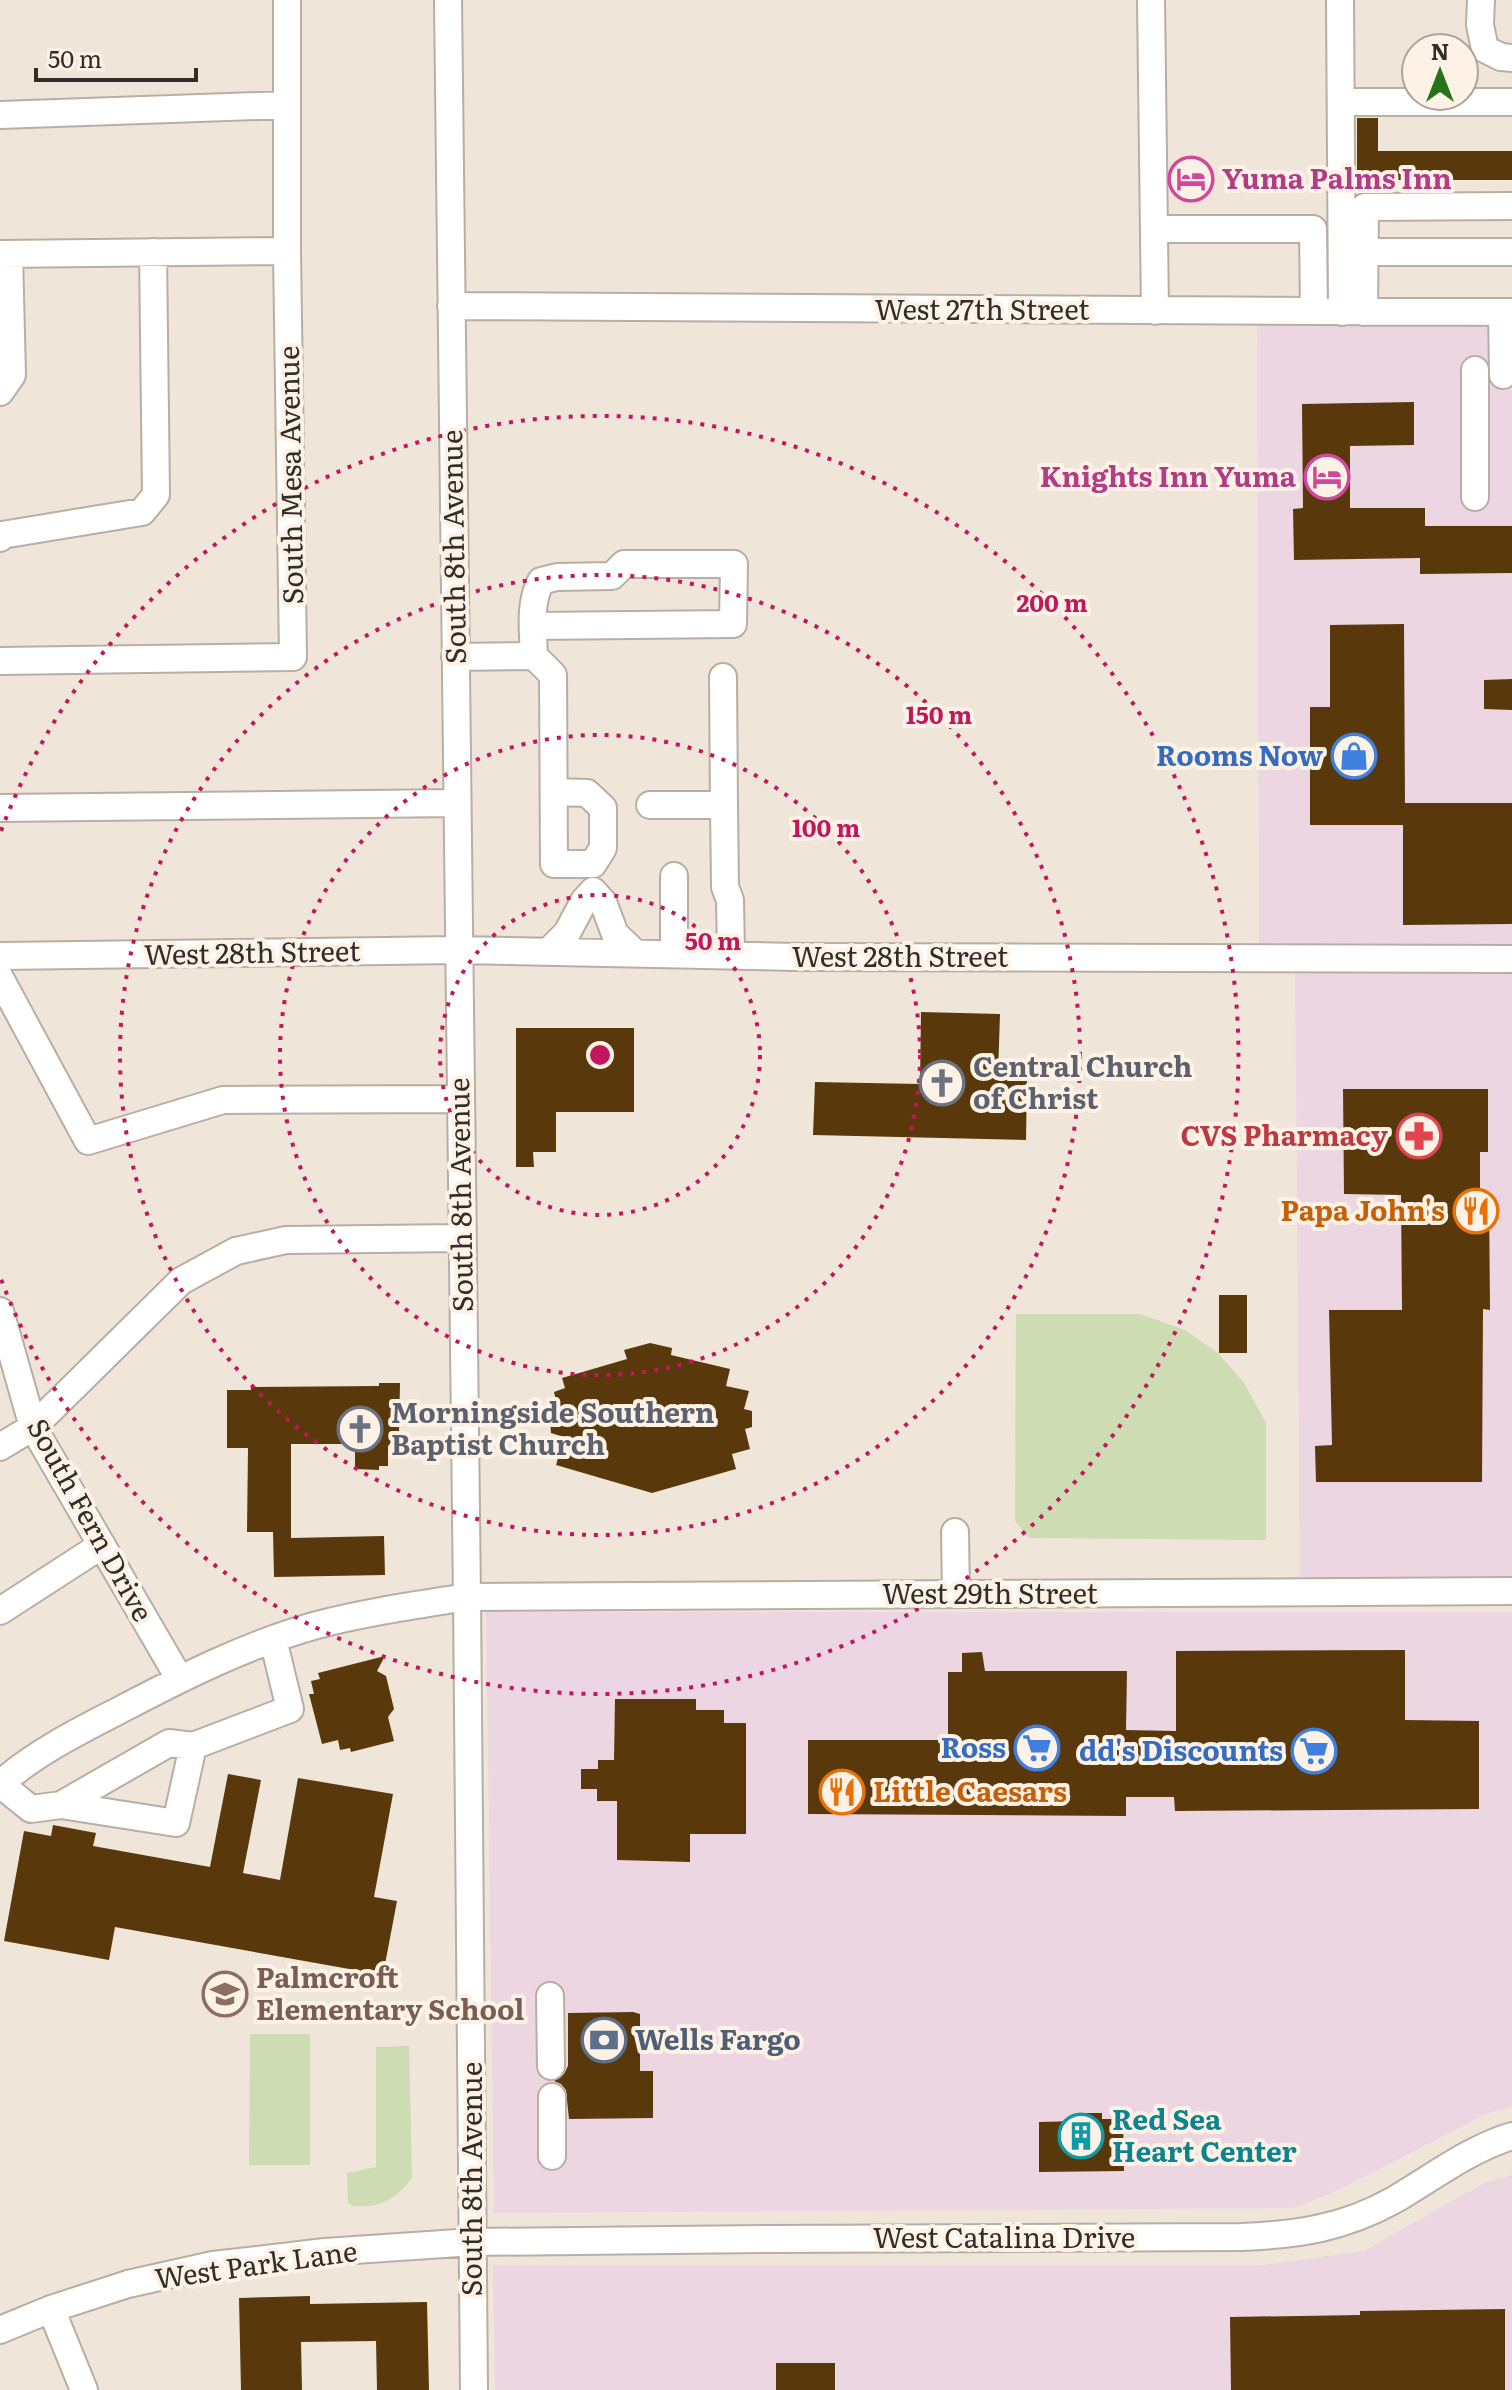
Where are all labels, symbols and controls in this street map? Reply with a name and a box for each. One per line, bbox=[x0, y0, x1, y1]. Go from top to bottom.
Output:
scale bar bbox=[36, 32, 196, 82]
north arrow bbox=[1400, 32, 1480, 112]
text: N bbox=[1431, 34, 1449, 67]
text: 50 m bbox=[48, 40, 102, 75]
hotel icon: Yuma Palms Inn bbox=[1167, 155, 1215, 203]
place label: Yuma Palms Inn bbox=[1222, 156, 1452, 198]
street label: West 27th Street bbox=[874, 287, 1090, 329]
street label: South Mesa Avenue bbox=[266, 345, 312, 605]
street label: South 8th Avenue bbox=[429, 429, 475, 665]
hotel icon: Knights Inn Yuma bbox=[1303, 453, 1351, 501]
place label: Knights Inn Yuma bbox=[1040, 454, 1297, 496]
text: 200 m bbox=[1016, 584, 1088, 619]
text: 150 m bbox=[906, 696, 972, 731]
shop icon: Rooms Now bbox=[1330, 732, 1378, 780]
place label: Rooms Now bbox=[1156, 733, 1324, 775]
text: 100 m bbox=[792, 809, 860, 844]
text: 50 m bbox=[685, 922, 741, 957]
street label: West 28th Street bbox=[143, 928, 361, 974]
street label: West 28th Street bbox=[792, 934, 1009, 976]
centre of rings bbox=[586, 1041, 614, 1069]
place label: Central Church of Christ bbox=[973, 1044, 1192, 1118]
church icon: Central Church of Christ bbox=[918, 1059, 966, 1107]
street label: South 8th Avenue bbox=[436, 1077, 482, 1313]
pharmacy icon: CVS Pharmacy bbox=[1395, 1112, 1443, 1160]
place label: CVS Pharmacy bbox=[1180, 1113, 1389, 1155]
restaurant icon: Papa John's bbox=[1452, 1187, 1500, 1235]
place label: Papa John's bbox=[1281, 1188, 1445, 1230]
place label: Morningside Southern Baptist Church bbox=[391, 1390, 715, 1464]
church icon: Morningside Southern Baptist Church bbox=[336, 1405, 384, 1453]
street label: South Fern Drive bbox=[18, 1410, 165, 1628]
street label: West 29th Street bbox=[882, 1571, 1099, 1613]
supermarket icon: Ross bbox=[1013, 1724, 1061, 1772]
place label: Ross bbox=[940, 1725, 1006, 1767]
supermarket icon: dd's Discounts bbox=[1290, 1727, 1338, 1775]
place label: dd's Discounts bbox=[1079, 1728, 1283, 1770]
restaurant icon: Little Caesars bbox=[818, 1768, 866, 1816]
place label: Little Caesars bbox=[873, 1769, 1067, 1811]
place label: Palmcroft Elementary School bbox=[256, 1955, 524, 2029]
school or university icon: Palmcroft Elementary School bbox=[201, 1970, 249, 2018]
bank icon: Wells Fargo bbox=[580, 2016, 628, 2064]
place label: Wells Fargo bbox=[635, 2017, 801, 2059]
street label: South 8th Avenue bbox=[449, 2062, 491, 2296]
place label: Red Sea Heart Center bbox=[1112, 2097, 1297, 2171]
building icon: Red Sea Heart Center bbox=[1057, 2112, 1105, 2160]
street label: West Catalina Drive bbox=[873, 2215, 1135, 2257]
street label: West Park Lane bbox=[152, 2228, 360, 2298]

